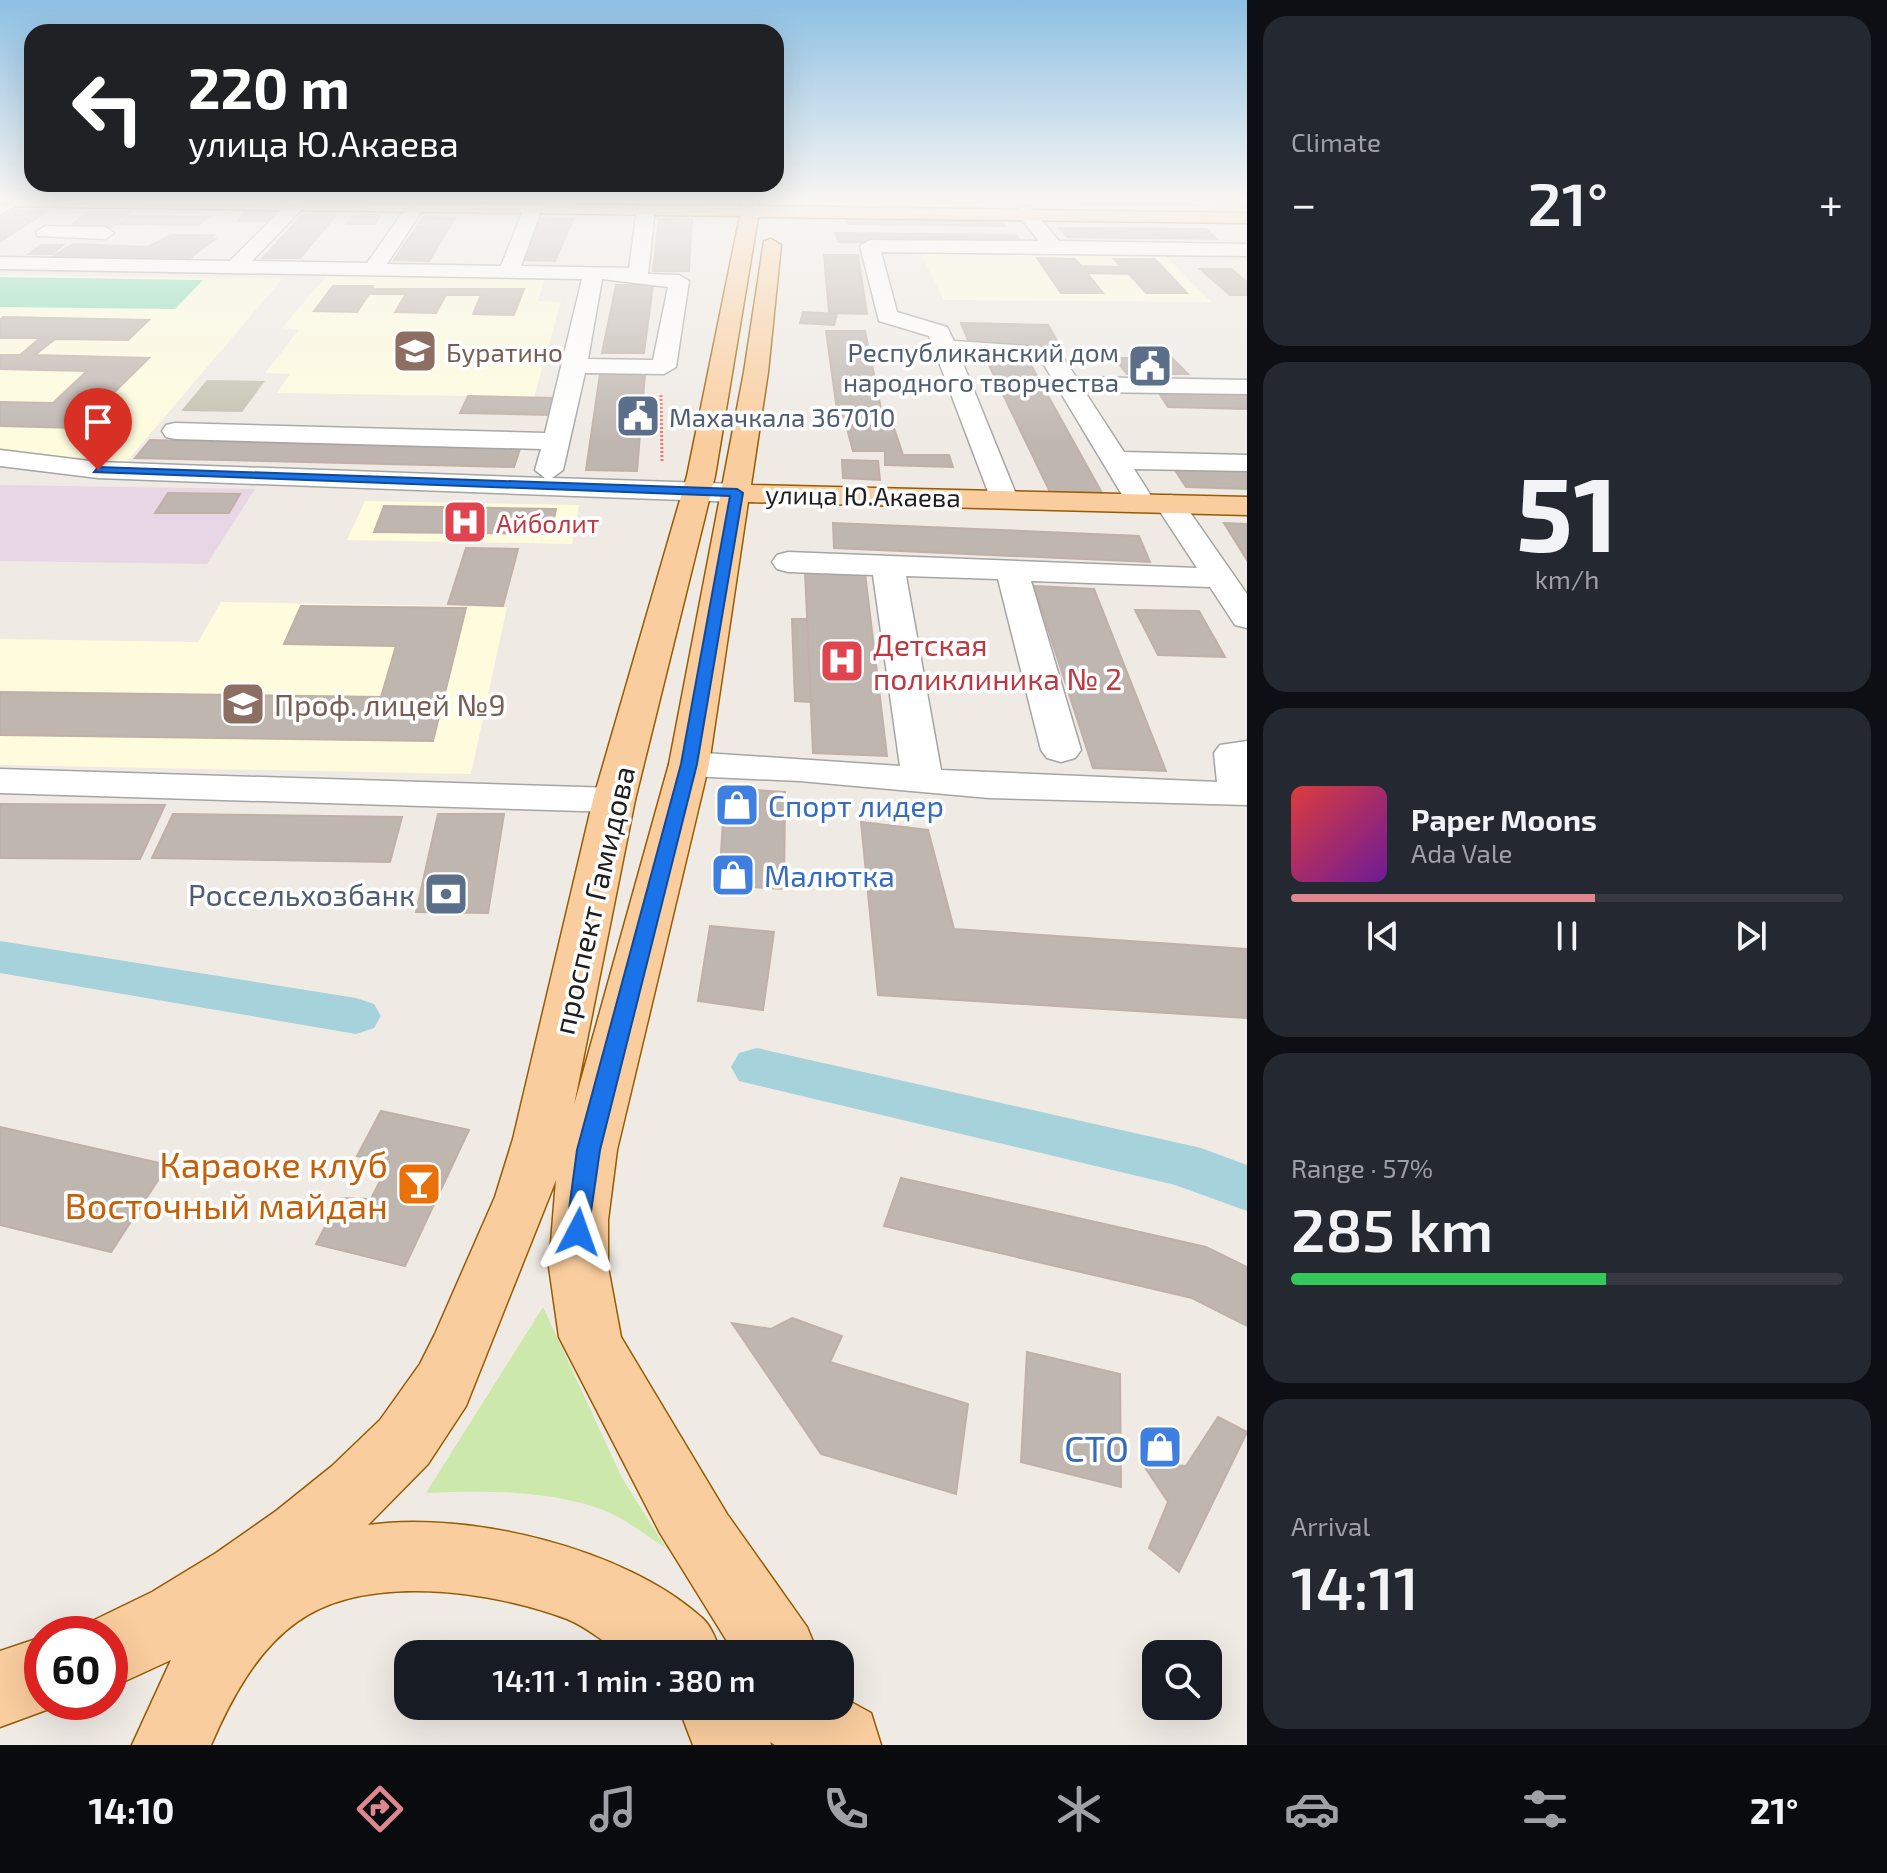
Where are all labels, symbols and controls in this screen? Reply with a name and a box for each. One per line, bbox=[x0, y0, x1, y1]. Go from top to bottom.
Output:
text: 220 m bbox=[188, 53, 350, 120]
icon: left bbox=[56, 56, 160, 160]
text: улица Ю.Акаева bbox=[188, 121, 459, 164]
text: Climate bbox=[1291, 126, 1381, 157]
text: 21° bbox=[1527, 166, 1608, 238]
text: − bbox=[1291, 176, 1317, 229]
text: + bbox=[1819, 176, 1843, 229]
school or university icon: Буратино bbox=[391, 327, 439, 375]
place label: Буратино bbox=[446, 336, 563, 368]
place label: Республиканский дом народного творчества bbox=[843, 336, 1119, 397]
public building icon: Республиканский дом народного творчества bbox=[1126, 342, 1174, 390]
pin bbox=[64, 388, 132, 470]
public building icon: Махачкала 367010 bbox=[614, 392, 662, 440]
icon: arrive bbox=[76, 400, 120, 444]
place label: Махачкала 367010 bbox=[669, 401, 896, 432]
text: 51 bbox=[1516, 448, 1618, 573]
street label: улица Ю.Акаева bbox=[765, 478, 961, 513]
hospital icon: Айболит bbox=[441, 498, 489, 546]
place label: Айболит bbox=[496, 507, 600, 538]
text: km/h bbox=[1535, 563, 1599, 594]
place label: Детская поликлиника № 2 bbox=[873, 626, 1122, 696]
hospital icon: Детская поликлиника № 2 bbox=[818, 637, 866, 685]
school or university icon: Проф. лицей №9 bbox=[219, 680, 267, 728]
place label: Проф. лицей №9 bbox=[274, 686, 506, 722]
street label: проспект Гамидова bbox=[545, 762, 641, 1038]
shop icon: Спорт лидер bbox=[713, 781, 761, 829]
place label: Спорт лидер bbox=[768, 787, 944, 823]
text: Paper Moons bbox=[1411, 801, 1597, 837]
text: Ada Vale bbox=[1411, 837, 1513, 868]
shop icon: Малютка bbox=[709, 851, 757, 899]
place label: Малютка bbox=[764, 857, 895, 893]
bank icon: Россельхозбанк bbox=[422, 870, 470, 918]
place label: Россельхозбанк bbox=[188, 876, 415, 912]
icon: previous bbox=[1361, 914, 1405, 958]
icon: pause bbox=[1545, 914, 1589, 958]
icon: next bbox=[1729, 914, 1773, 958]
place label: Караоке клуб Восточный майдан bbox=[64, 1142, 388, 1226]
text: Range · 57% bbox=[1291, 1152, 1433, 1183]
bar icon: Караоке клуб Восточный майдан bbox=[395, 1160, 443, 1208]
position arrow bbox=[536, 1190, 620, 1274]
text: 285 km bbox=[1291, 1192, 1493, 1264]
shop icon: СТО bbox=[1136, 1423, 1184, 1471]
place label: СТО bbox=[1064, 1426, 1129, 1469]
text: Arrival bbox=[1291, 1510, 1370, 1541]
text: 14:11 bbox=[1291, 1550, 1419, 1622]
speed limit sign: 60 bbox=[24, 1616, 128, 1720]
map controls bbox=[1142, 1640, 1222, 1720]
button: search bbox=[1142, 1640, 1222, 1720]
text: 14:11 · 1 min · 380 m bbox=[493, 1662, 755, 1698]
icon: directions bbox=[352, 1781, 408, 1837]
icon: music bbox=[585, 1781, 641, 1837]
icon: phone bbox=[818, 1781, 874, 1837]
icon: climate bbox=[1051, 1781, 1107, 1837]
icon: car bbox=[1284, 1781, 1340, 1837]
icon: filters bbox=[1517, 1781, 1573, 1837]
text: 14:10 bbox=[89, 1788, 175, 1831]
text: 21° bbox=[1750, 1788, 1798, 1831]

